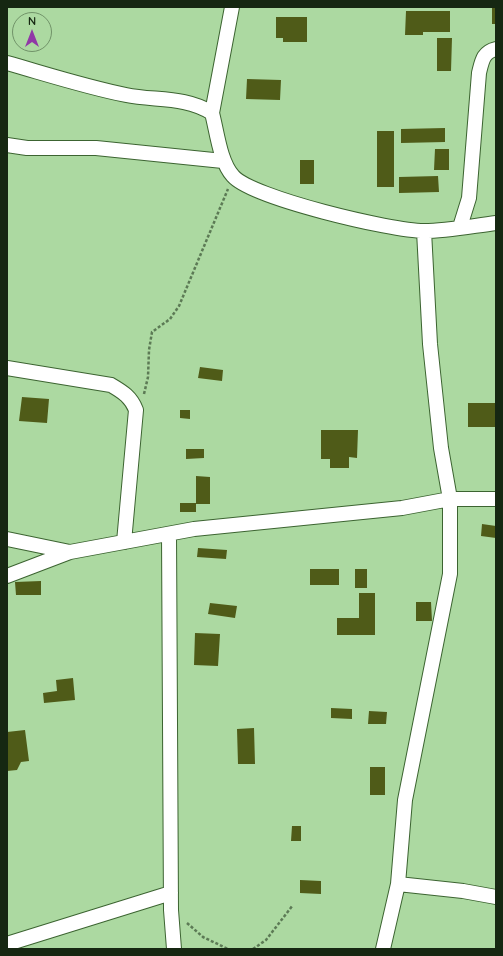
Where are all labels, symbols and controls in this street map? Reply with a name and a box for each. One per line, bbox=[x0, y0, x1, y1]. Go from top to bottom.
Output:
north arrow bbox=[12, 12, 52, 52]
text: N bbox=[28, 14, 36, 28]

